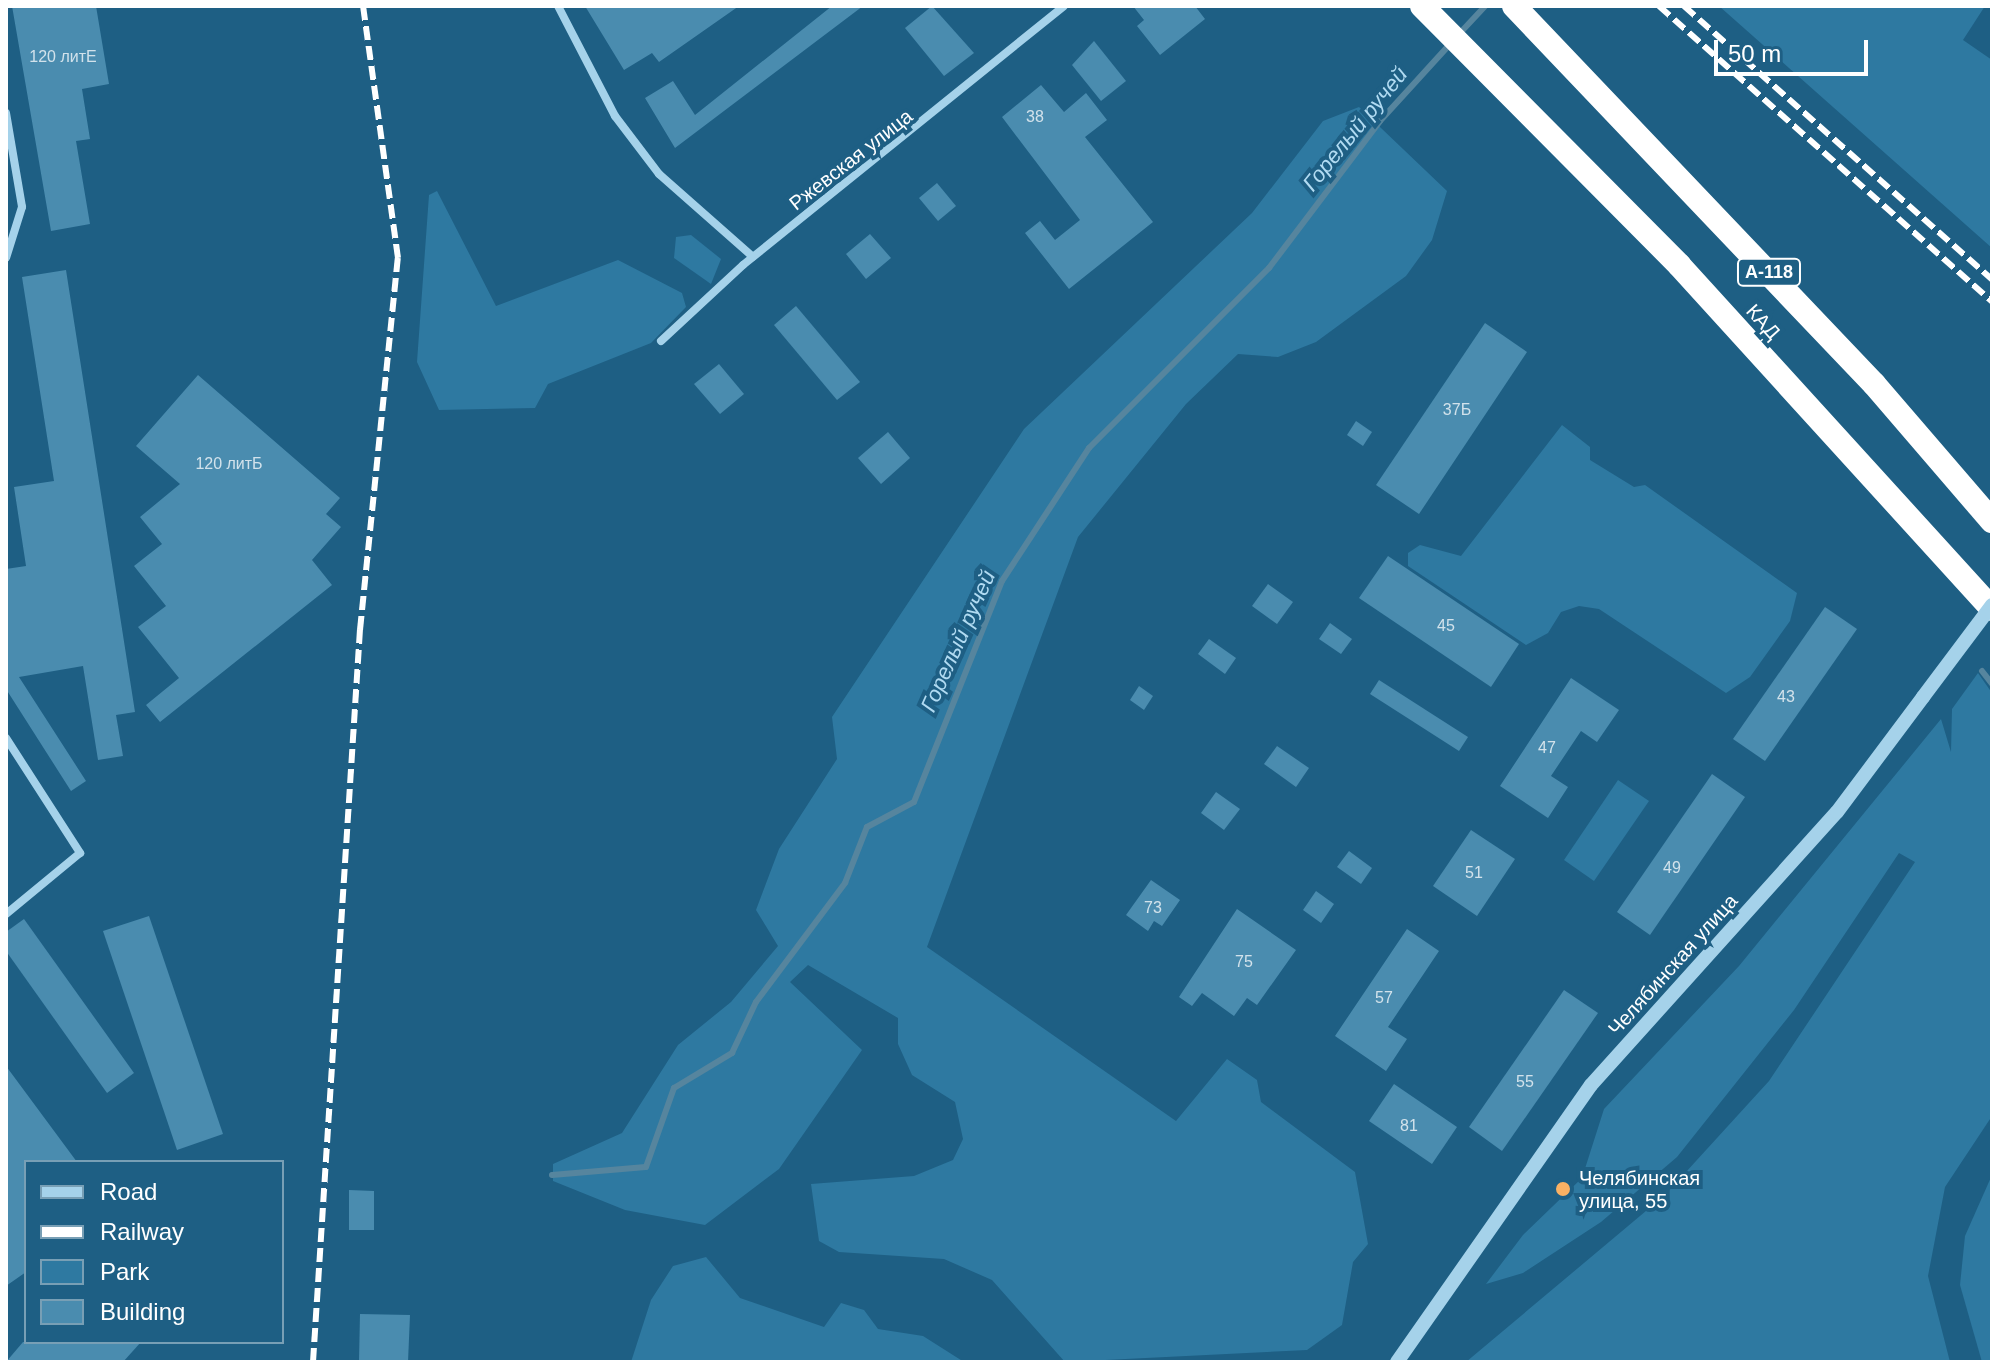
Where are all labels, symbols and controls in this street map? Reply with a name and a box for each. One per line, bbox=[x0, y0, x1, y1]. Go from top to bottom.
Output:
scale bar bbox=[1718, 24, 1872, 74]
text: 50 m bbox=[1728, 40, 1781, 67]
house number: 120 литЕ bbox=[29, 47, 97, 67]
water label: Горелый ручей bbox=[1297, 62, 1413, 196]
street label: Ржевская улица bbox=[785, 104, 917, 216]
house number: 38 bbox=[1026, 107, 1044, 127]
road number: А-118 bbox=[1735, 258, 1803, 286]
street label: КАД bbox=[1741, 299, 1785, 345]
house number: 37Б bbox=[1443, 400, 1471, 420]
house number: 120 литБ bbox=[195, 454, 263, 474]
water label: Горелый ручей bbox=[915, 566, 1001, 716]
house number: 45 bbox=[1437, 616, 1455, 636]
house number: 43 bbox=[1777, 687, 1795, 707]
house number: 47 bbox=[1538, 738, 1556, 758]
house number: 49 bbox=[1663, 858, 1681, 878]
house number: 51 bbox=[1465, 863, 1483, 883]
street label: Челябинская улица bbox=[1603, 889, 1743, 1041]
house number: 73 bbox=[1144, 898, 1162, 918]
house number: 75 bbox=[1235, 952, 1253, 972]
house number: 57 bbox=[1375, 988, 1393, 1008]
house number: 55 bbox=[1516, 1072, 1534, 1092]
house number: 81 bbox=[1400, 1116, 1418, 1136]
legend bbox=[24, 1160, 284, 1344]
place label: Челябинская улица, 55 bbox=[1579, 1166, 1700, 1213]
text: Road bbox=[100, 1178, 157, 1205]
marker: Челябинская улица, 55 bbox=[1554, 1180, 1572, 1198]
text: Railway bbox=[100, 1218, 184, 1245]
text: Park bbox=[100, 1258, 149, 1285]
text: Building bbox=[100, 1298, 185, 1325]

